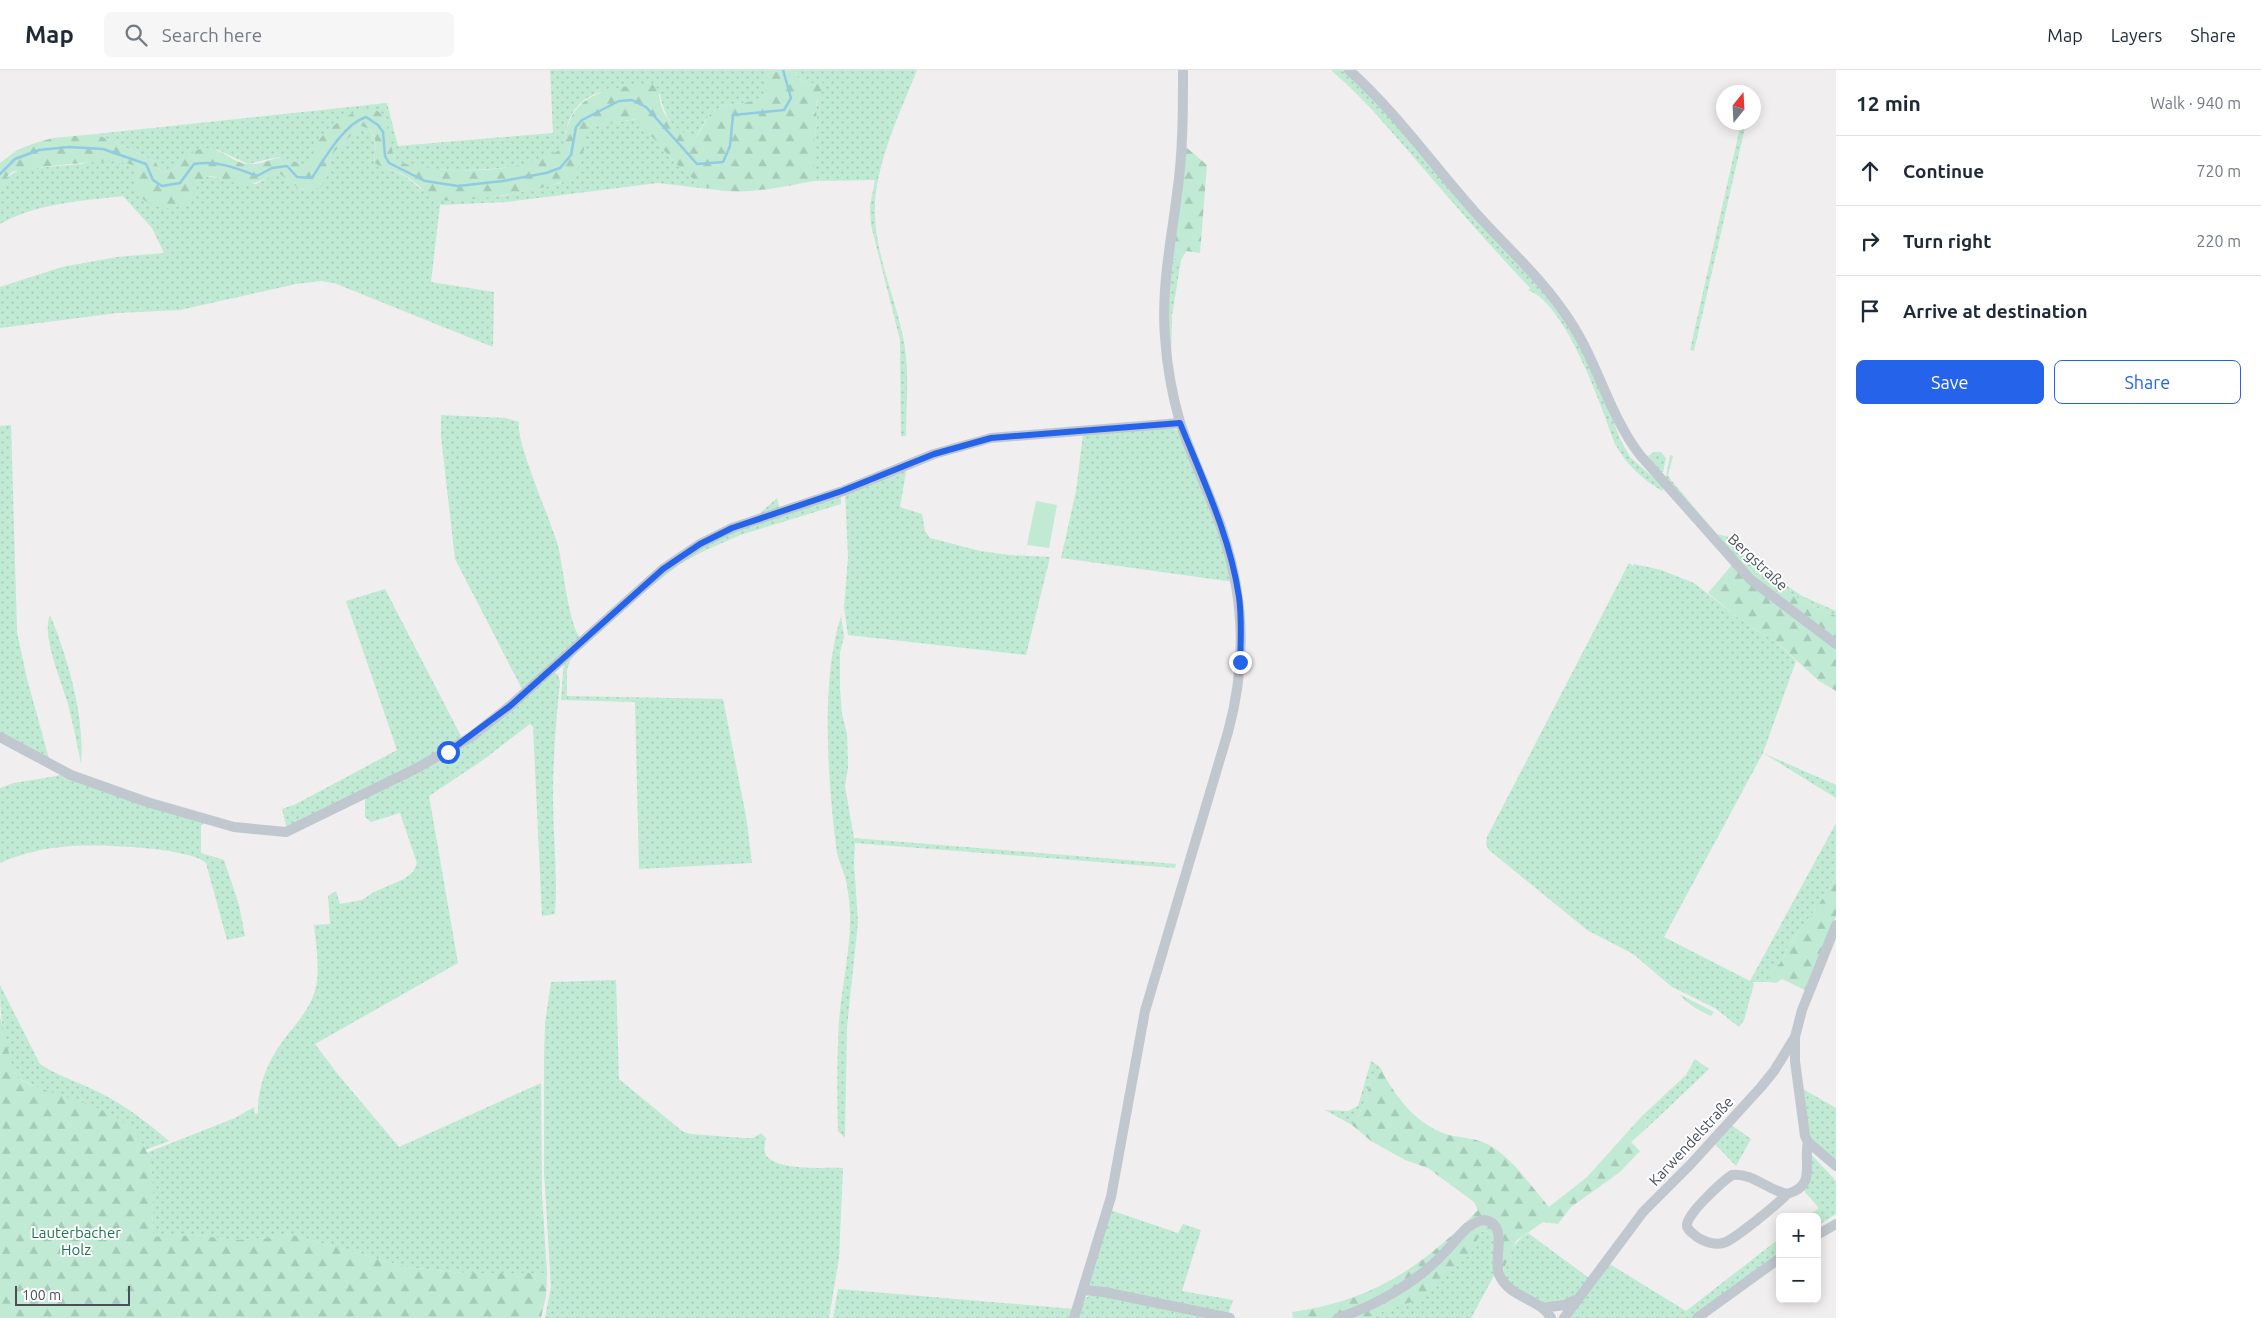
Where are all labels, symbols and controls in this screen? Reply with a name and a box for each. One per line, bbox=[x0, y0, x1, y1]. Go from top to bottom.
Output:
search box bbox=[104, 12, 454, 57]
text: Map bbox=[25, 21, 74, 48]
icon: search bbox=[122, 21, 150, 49]
text: Search here bbox=[162, 24, 262, 46]
text: Map bbox=[2047, 25, 2083, 45]
text: Layers bbox=[2111, 25, 2162, 45]
text: Share bbox=[2190, 25, 2236, 45]
north arrow bbox=[1716, 85, 1761, 130]
text: 12 min bbox=[1856, 91, 1921, 115]
text: Walk · 940 m bbox=[2150, 94, 2241, 112]
icon: ahead bbox=[1856, 157, 1884, 185]
text: Continue bbox=[1903, 160, 1984, 182]
text: 720 m bbox=[2196, 162, 2241, 180]
icon: right bbox=[1856, 227, 1884, 255]
text: Turn right bbox=[1903, 230, 1991, 252]
text: 220 m bbox=[2196, 232, 2241, 250]
icon: arrive bbox=[1856, 297, 1884, 325]
text: Arrive at destination bbox=[1903, 300, 2088, 322]
button: Save bbox=[1856, 360, 2044, 404]
button: Share bbox=[2054, 360, 2241, 404]
street label: Bergstraße bbox=[1725, 530, 1791, 594]
route end bbox=[1229, 651, 1252, 674]
route start bbox=[437, 741, 460, 764]
street label: Karwendelstraße bbox=[1645, 1093, 1737, 1189]
map controls bbox=[1776, 1213, 1821, 1303]
button: + bbox=[1776, 1213, 1821, 1258]
park label: Lauterbacher Holz bbox=[31, 1224, 121, 1258]
button: − bbox=[1776, 1258, 1821, 1303]
scale bar bbox=[15, 1283, 130, 1306]
text: 100 m bbox=[22, 1287, 61, 1303]

